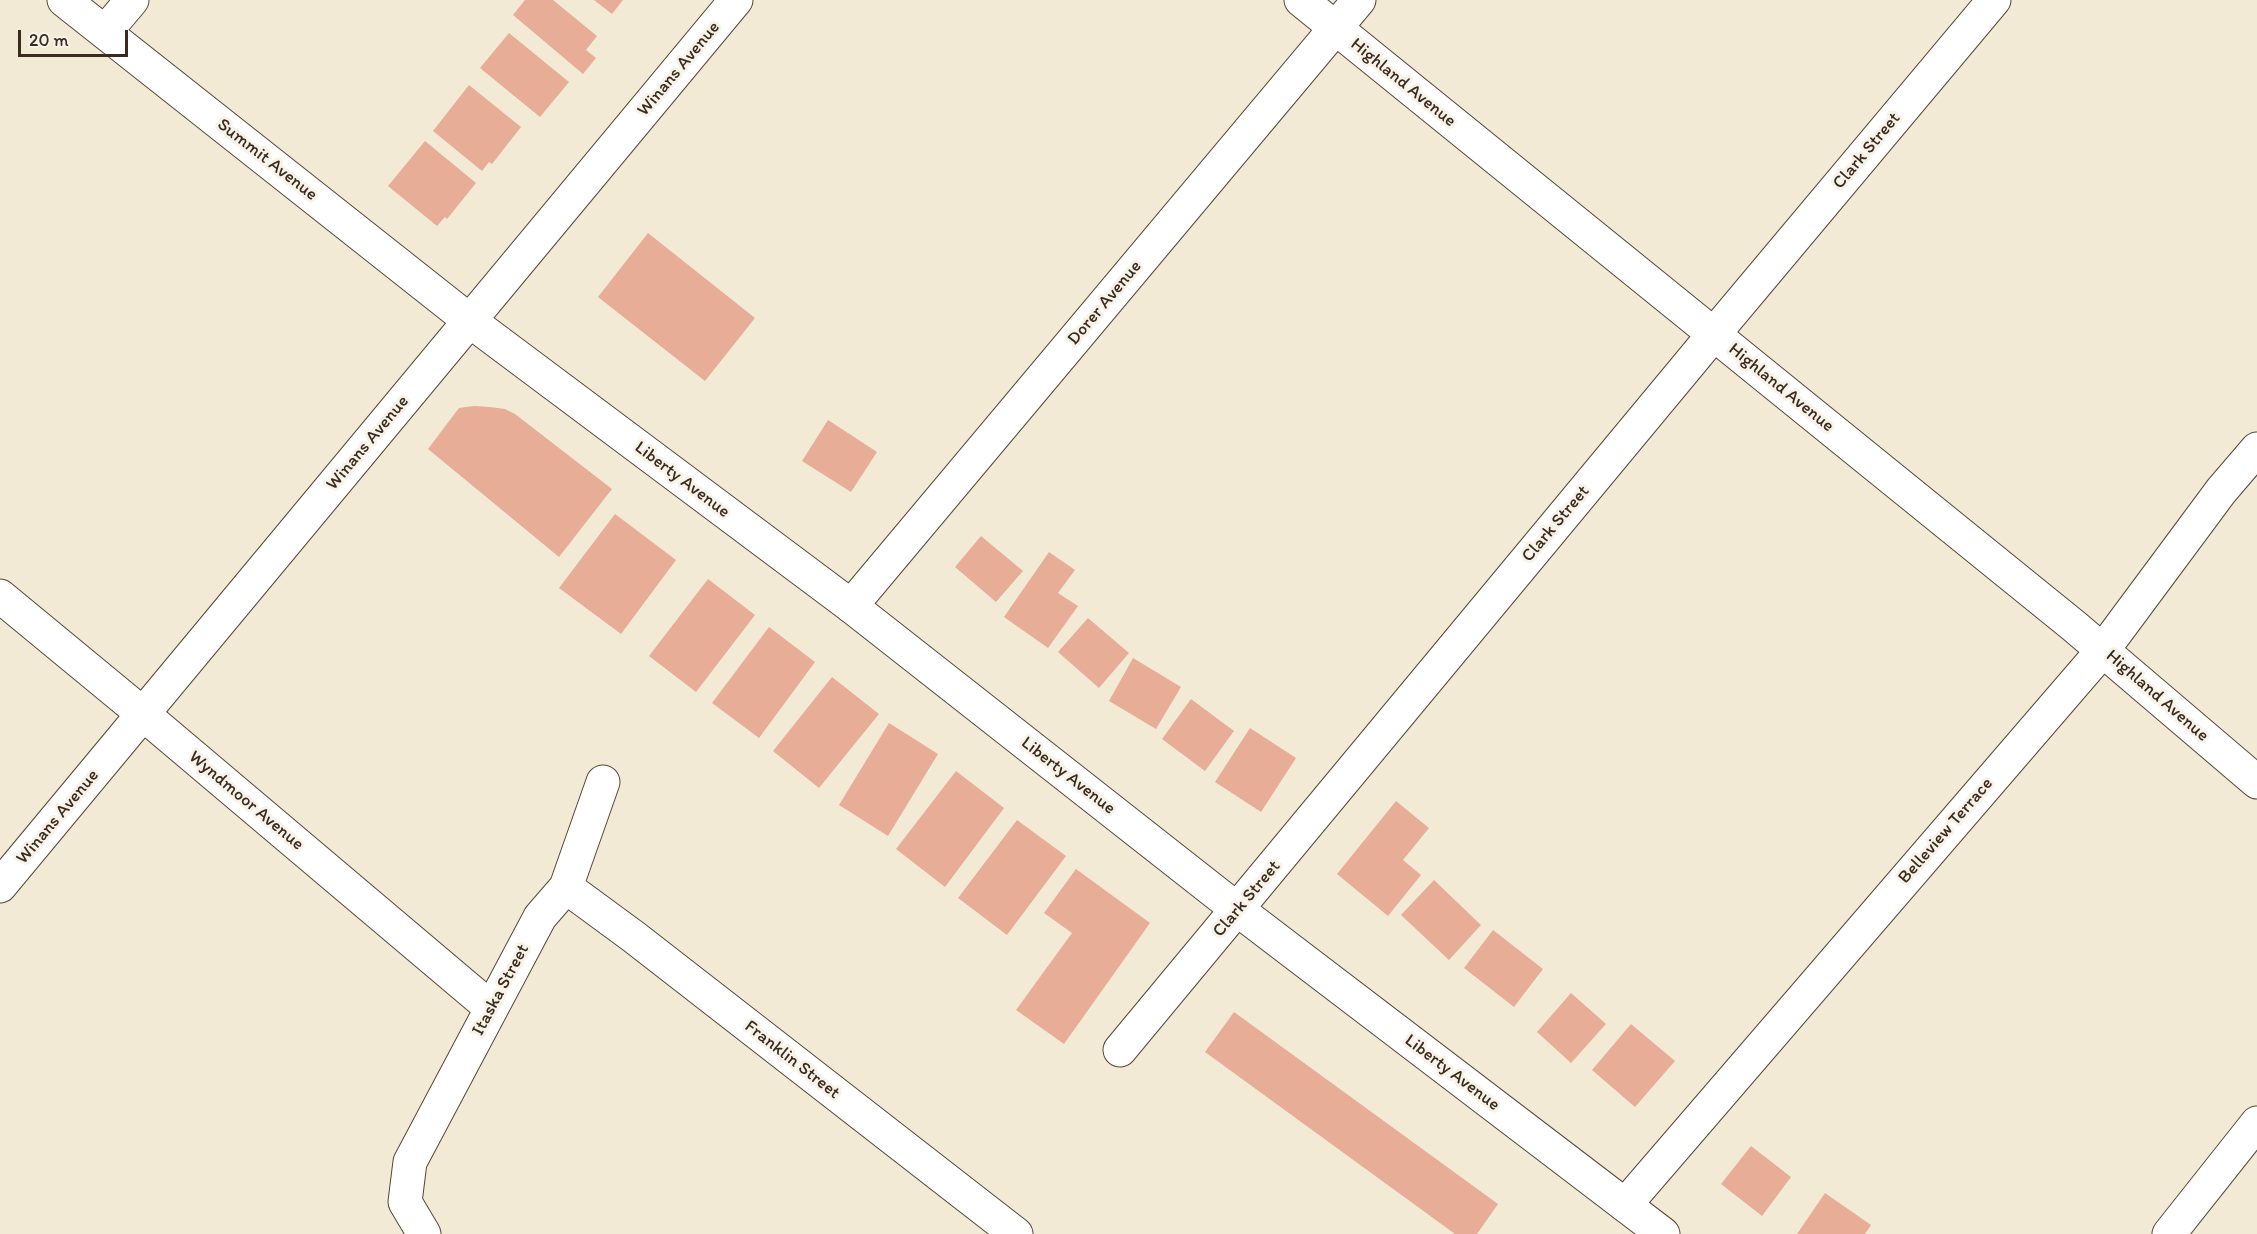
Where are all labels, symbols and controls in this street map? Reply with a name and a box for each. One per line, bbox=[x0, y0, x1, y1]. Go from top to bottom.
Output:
street label: Winans Avenue bbox=[633, 17, 725, 121]
scale bar bbox=[21, 18, 130, 56]
text: 20 m bbox=[29, 29, 69, 51]
street label: Highland Avenue bbox=[1346, 34, 1460, 132]
street label: Clark Street bbox=[1829, 108, 1905, 194]
street label: Summit Avenue bbox=[213, 114, 321, 206]
street label: Dorer Avenue bbox=[1063, 256, 1147, 350]
street label: Highland Avenue bbox=[1724, 339, 1838, 437]
street label: Winans Avenue bbox=[322, 391, 414, 495]
street label: Liberty Avenue bbox=[630, 437, 734, 523]
street label: Clark Street bbox=[1518, 481, 1594, 567]
street label: Highland Avenue bbox=[2101, 645, 2213, 747]
street label: Liberty Avenue bbox=[1016, 732, 1120, 820]
street label: Wyndmoor Avenue bbox=[184, 747, 308, 855]
street label: Winans Avenue bbox=[12, 765, 104, 869]
street label: Belleview Terrace bbox=[1894, 774, 1998, 888]
street label: Clark Street bbox=[1209, 856, 1285, 942]
street label: Itaska Street bbox=[468, 940, 534, 1040]
street label: Franklin Street bbox=[740, 1016, 844, 1104]
street label: Liberty Avenue bbox=[1400, 1030, 1504, 1116]

